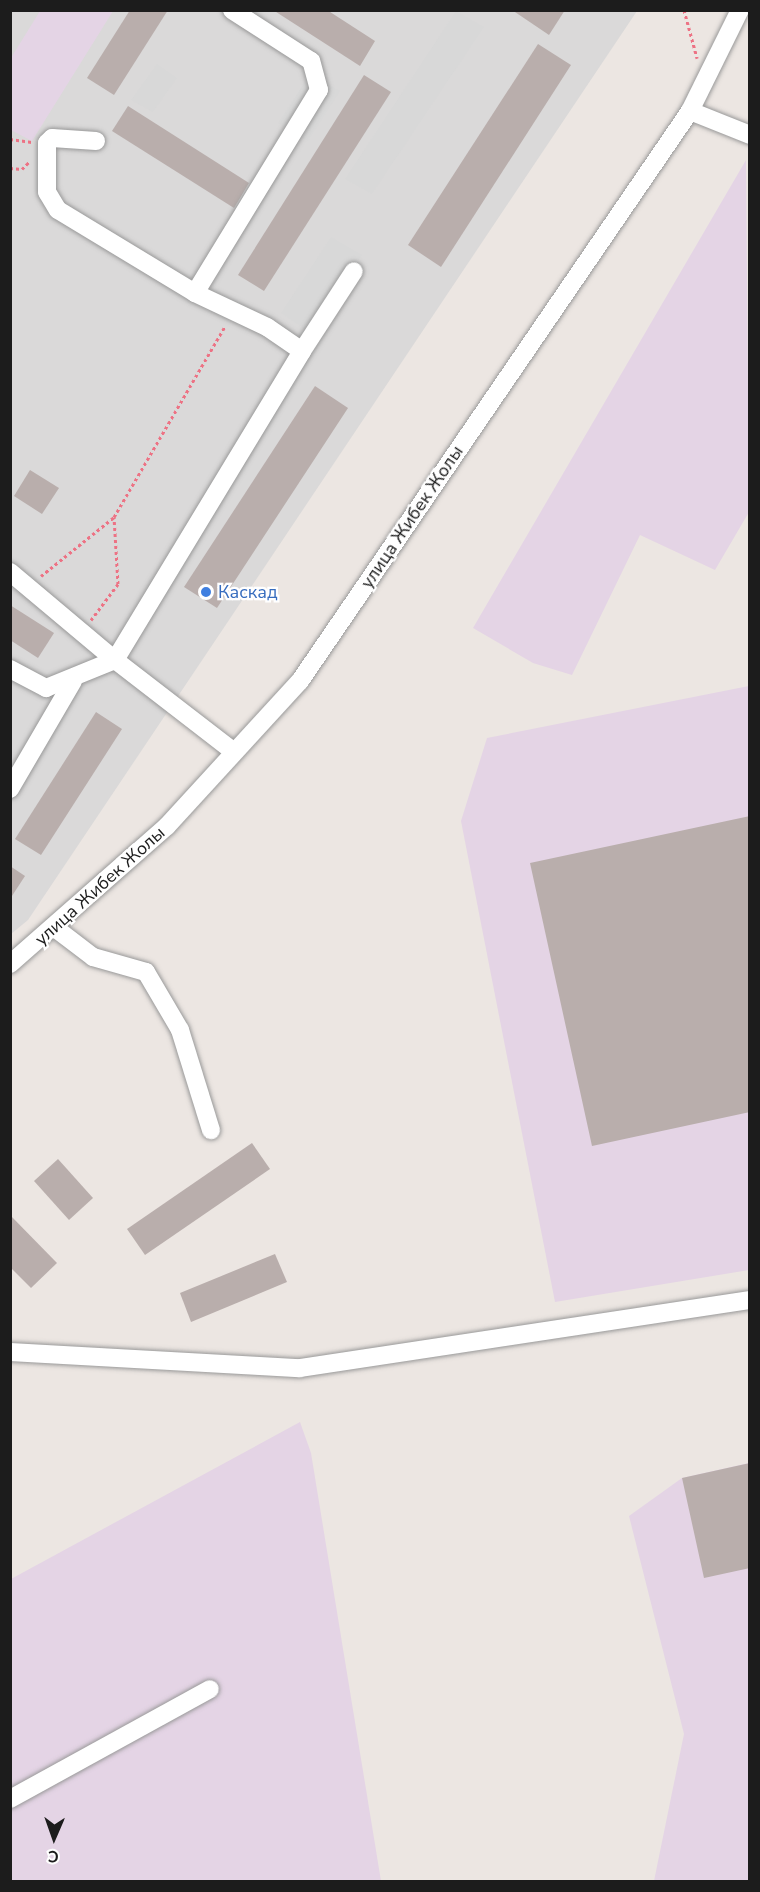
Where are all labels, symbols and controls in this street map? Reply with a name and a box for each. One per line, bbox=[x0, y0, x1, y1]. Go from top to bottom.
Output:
street label: улица Жибек Жолы bbox=[356, 441, 468, 593]
place label: Каскад bbox=[218, 581, 278, 603]
marker: Каскад bbox=[199, 585, 213, 599]
street label: улица Жибек Жолы bbox=[31, 822, 169, 950]
north arrow bbox=[24, 1808, 84, 1868]
text: С bbox=[48, 1845, 59, 1867]

